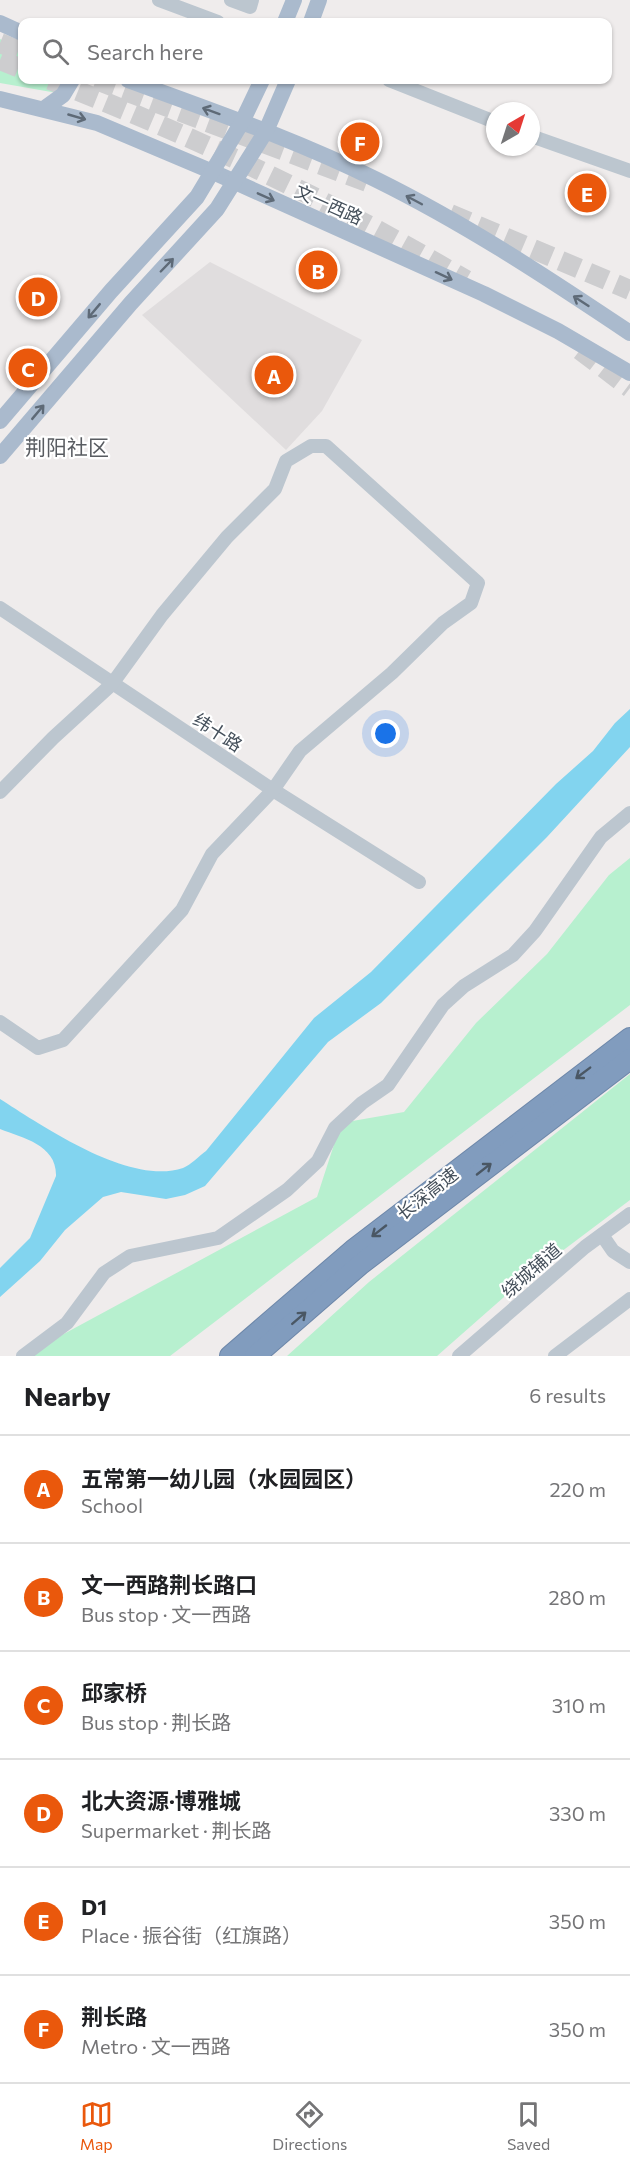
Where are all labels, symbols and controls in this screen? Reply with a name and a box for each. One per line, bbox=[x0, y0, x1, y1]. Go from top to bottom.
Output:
search box bbox=[18, 18, 612, 84]
icon: search bbox=[39, 35, 72, 68]
text: Search here bbox=[87, 38, 203, 65]
north arrow bbox=[486, 102, 540, 156]
one-way arrow bbox=[202, 104, 221, 115]
one-way arrow bbox=[67, 112, 86, 123]
pin: F bbox=[340, 120, 380, 164]
pin: E bbox=[568, 170, 606, 216]
street label: 文一西路 bbox=[292, 179, 366, 229]
one-way arrow bbox=[257, 191, 275, 203]
one-way arrow bbox=[406, 194, 424, 205]
pin: B bbox=[298, 248, 338, 292]
one-way arrow bbox=[160, 258, 174, 273]
one-way arrow bbox=[435, 271, 453, 283]
pin: D bbox=[18, 274, 57, 320]
one-way arrow bbox=[573, 294, 590, 306]
one-way arrow bbox=[87, 303, 100, 319]
pin: C bbox=[9, 346, 48, 391]
pin: A bbox=[254, 352, 294, 398]
one-way arrow bbox=[31, 405, 45, 420]
district label: 荆阳社区 bbox=[25, 434, 109, 459]
street label: 纬十路 bbox=[189, 708, 247, 756]
your location bbox=[371, 719, 400, 748]
one-way arrow bbox=[576, 1067, 592, 1080]
street label: 长深高速 bbox=[392, 1162, 462, 1224]
one-way arrow bbox=[475, 1163, 491, 1176]
one-way arrow bbox=[371, 1224, 387, 1237]
street label: 绕城辅道 bbox=[497, 1238, 565, 1302]
one-way arrow bbox=[291, 1311, 306, 1325]
text: Nearby bbox=[24, 1380, 111, 1411]
text: 6 results bbox=[529, 1383, 606, 1407]
text: 五常第一幼儿园（水园园区） bbox=[81, 1465, 367, 1492]
text: A bbox=[36, 1477, 51, 1501]
text: 220 m bbox=[550, 1477, 606, 1501]
text: School bbox=[81, 1493, 143, 1517]
text: 文一西路荆长路口 bbox=[81, 1571, 257, 1598]
text: B bbox=[37, 1585, 50, 1609]
text: 280 m bbox=[548, 1585, 606, 1609]
text: Bus stop · 文一西路 bbox=[81, 1602, 251, 1626]
text: 邱家桥 bbox=[81, 1679, 147, 1706]
text: C bbox=[37, 1693, 50, 1717]
text: 310 m bbox=[552, 1693, 606, 1717]
text: Bus stop · 荆长路 bbox=[81, 1710, 231, 1734]
text: 北大资源·博雅城 bbox=[81, 1787, 241, 1814]
text: D bbox=[36, 1801, 51, 1825]
text: 330 m bbox=[549, 1801, 606, 1825]
text: Supermarket · 荆长路 bbox=[81, 1818, 272, 1842]
text: D1 bbox=[81, 1893, 107, 1920]
text: E bbox=[38, 1909, 49, 1933]
text: 350 m bbox=[549, 1909, 606, 1933]
text: Place · 振谷街（红旗路） bbox=[81, 1923, 302, 1947]
text: 荆长路 bbox=[81, 2003, 147, 2030]
text: F bbox=[38, 2017, 49, 2041]
text: 350 m bbox=[549, 2017, 606, 2041]
text: Metro · 文一西路 bbox=[81, 2034, 231, 2058]
tab: Map bbox=[80, 2098, 113, 2153]
tab: Directions bbox=[272, 2098, 347, 2153]
tab: Saved bbox=[507, 2098, 550, 2153]

